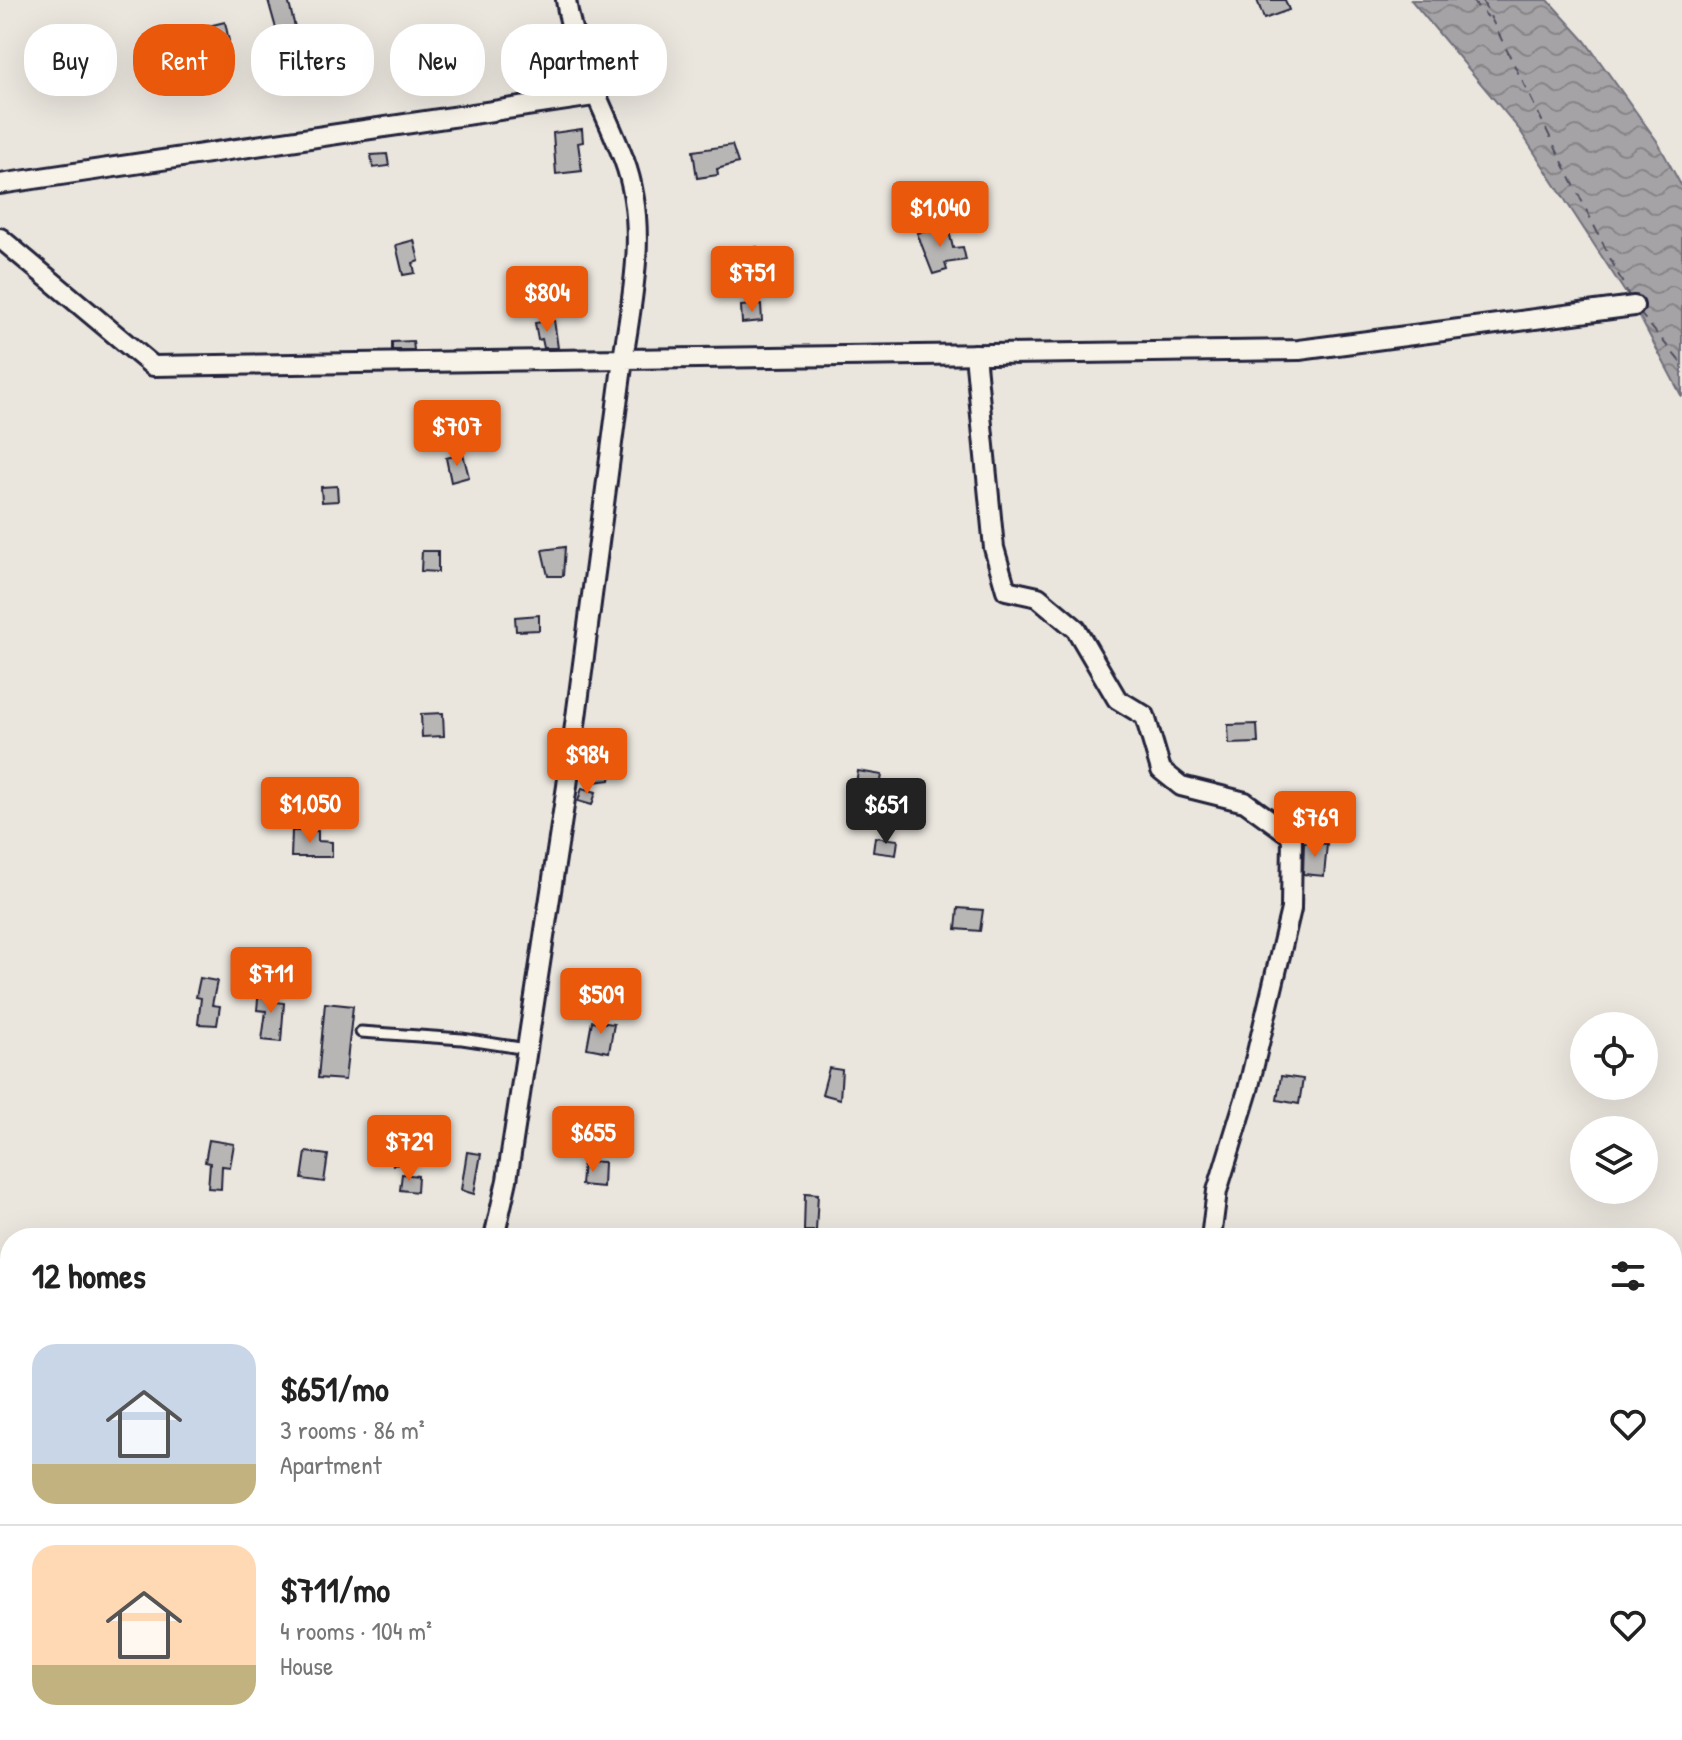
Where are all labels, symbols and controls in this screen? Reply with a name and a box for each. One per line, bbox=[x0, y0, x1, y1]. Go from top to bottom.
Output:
chip: Buy bbox=[24, 24, 117, 96]
chip: Rent bbox=[133, 24, 235, 96]
chip: Filters bbox=[251, 24, 374, 96]
chip: New bbox=[390, 24, 485, 96]
chip: Apartment bbox=[501, 24, 667, 96]
pin: $1,040 bbox=[875, 181, 1005, 249]
text: $1,040 bbox=[910, 189, 970, 224]
pin: $751 bbox=[705, 246, 799, 314]
text: $751 bbox=[729, 254, 775, 289]
pin: $804 bbox=[500, 266, 594, 334]
text: $804 bbox=[524, 274, 570, 309]
pin: $707 bbox=[410, 400, 504, 468]
text: $707 bbox=[432, 408, 482, 443]
pin: $984 bbox=[540, 728, 634, 796]
text: $984 bbox=[565, 736, 609, 771]
pin: $1,050 bbox=[245, 777, 375, 845]
pin: $651 bbox=[839, 778, 933, 846]
text: $1,050 bbox=[279, 785, 341, 820]
text: $651 bbox=[864, 786, 908, 821]
pin: $769 bbox=[1268, 791, 1362, 859]
text: $769 bbox=[1292, 799, 1338, 834]
pin: $711 bbox=[224, 947, 318, 1015]
text: $711 bbox=[249, 955, 293, 990]
pin: $509 bbox=[554, 968, 648, 1036]
text: $509 bbox=[578, 976, 624, 1011]
map controls bbox=[1570, 1012, 1658, 1204]
button: locate bbox=[1570, 1012, 1658, 1100]
pin: $655 bbox=[546, 1106, 640, 1174]
text: $655 bbox=[570, 1114, 616, 1149]
pin: $729 bbox=[362, 1115, 456, 1183]
button: layers bbox=[1570, 1116, 1658, 1204]
text: $729 bbox=[385, 1123, 433, 1158]
text: 12 homes bbox=[32, 1253, 146, 1299]
icon: filters bbox=[1606, 1254, 1650, 1298]
text: $651/mo bbox=[280, 1366, 389, 1412]
icon: home bbox=[96, 1376, 192, 1472]
icon: heart bbox=[1606, 1402, 1650, 1446]
text: 3 rooms · 86 m² bbox=[280, 1412, 425, 1447]
text: Apartment bbox=[280, 1447, 382, 1482]
text: $711/mo bbox=[280, 1567, 390, 1613]
icon: home bbox=[96, 1577, 192, 1673]
icon: heart bbox=[1606, 1603, 1650, 1647]
text: 4 rooms · 104 m² bbox=[280, 1613, 432, 1648]
text: House bbox=[280, 1648, 333, 1683]

